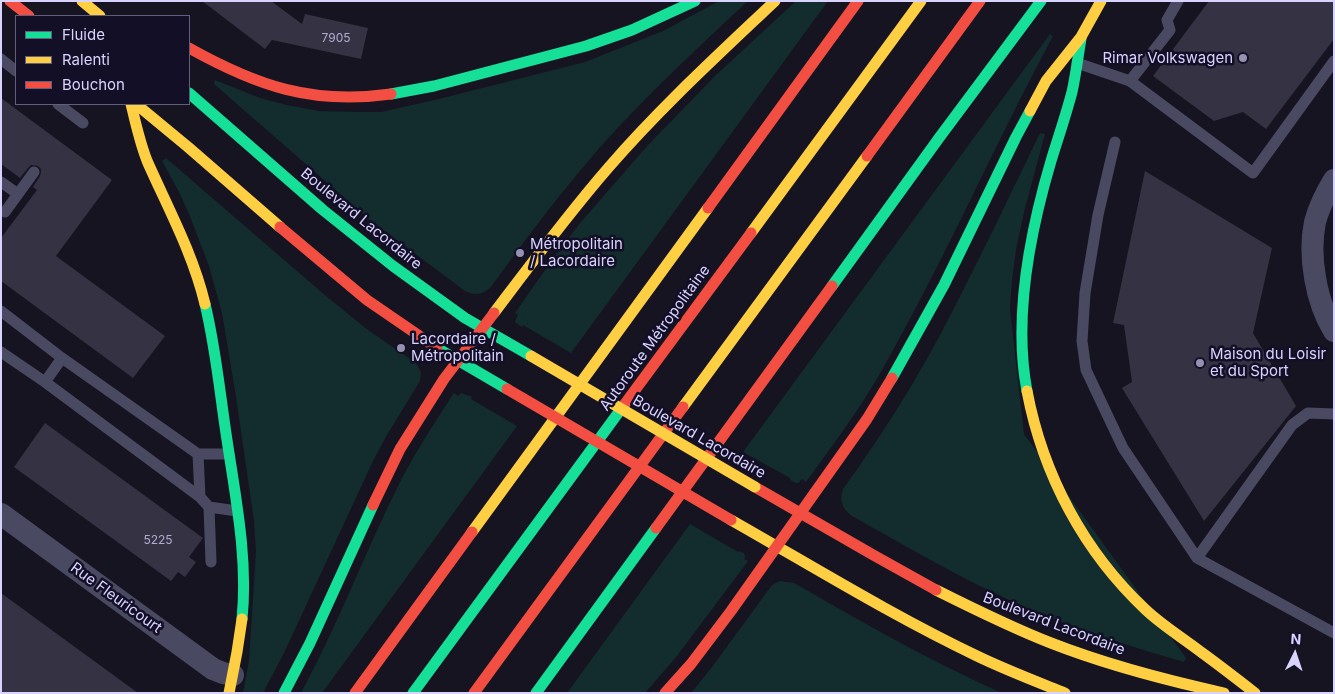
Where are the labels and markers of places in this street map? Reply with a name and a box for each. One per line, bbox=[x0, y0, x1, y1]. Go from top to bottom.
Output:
place label: Rimar Volkswagen bbox=[1102, 49, 1233, 67]
marker: Rimar Volkswagen bbox=[1237, 52, 1249, 64]
place label: Métropolitain / Lacordaire bbox=[530, 235, 623, 270]
marker: Métropolitain / Lacordaire bbox=[514, 247, 526, 259]
place label: Lacordaire / Métropolitain bbox=[411, 330, 504, 365]
marker: Lacordaire / Métropolitain bbox=[395, 342, 407, 354]
place label: Maison du Loisir et du Sport bbox=[1210, 345, 1326, 380]
marker: Maison du Loisir et du Sport bbox=[1194, 357, 1206, 369]

